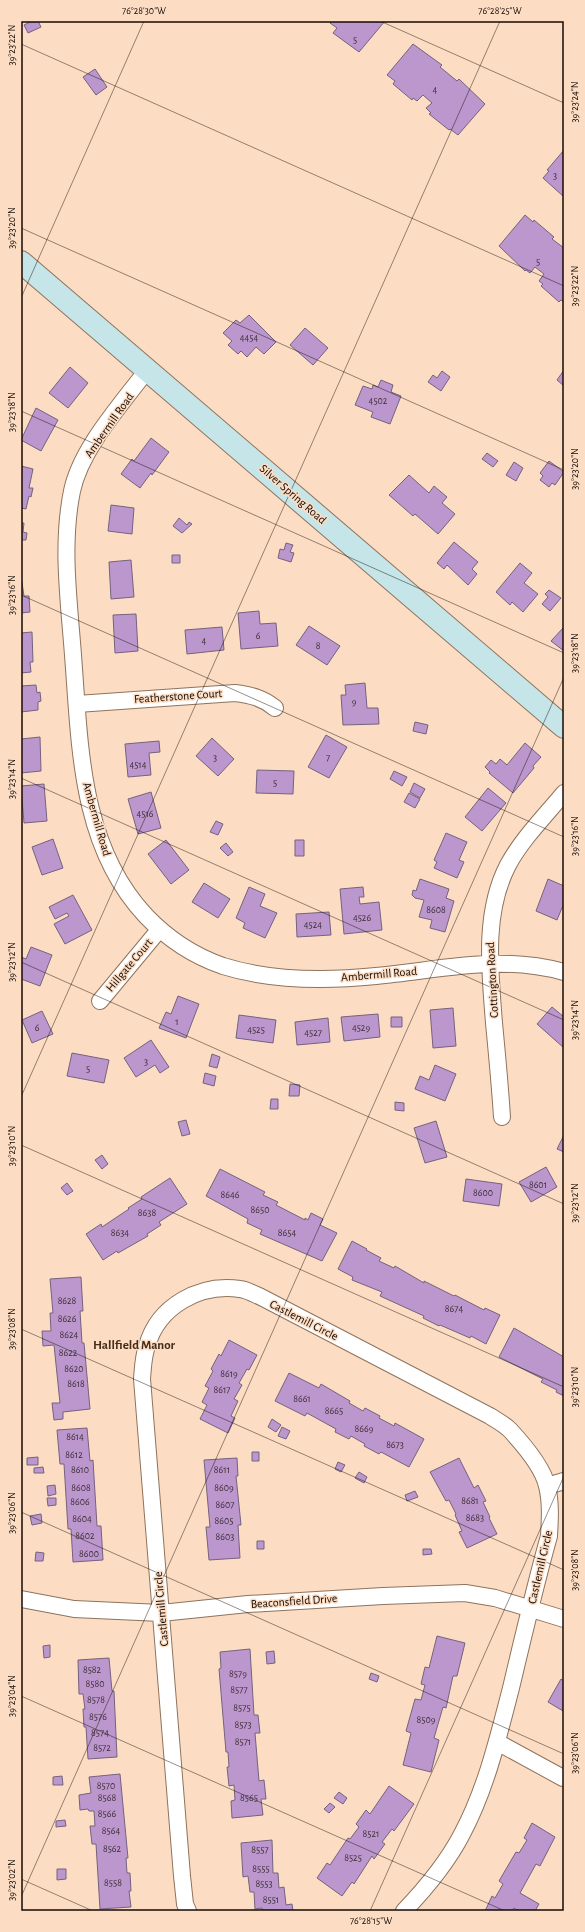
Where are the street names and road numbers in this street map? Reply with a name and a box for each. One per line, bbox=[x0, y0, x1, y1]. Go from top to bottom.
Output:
street label: Ambermill Road bbox=[82, 390, 136, 460]
street label: Silver Spring Road bbox=[257, 462, 329, 526]
street label: Featherstone Court bbox=[133, 687, 223, 705]
street label: Ambermill Road bbox=[81, 781, 113, 857]
street label: Hillgate Court bbox=[103, 936, 155, 994]
street label: Cottington Road bbox=[484, 942, 500, 1018]
street label: Ambermill Road bbox=[340, 965, 418, 983]
street label: Castlemill Circle bbox=[268, 1298, 340, 1342]
street label: Castlemill Circle bbox=[526, 1529, 554, 1605]
street label: Castlemill Circle bbox=[152, 1571, 170, 1647]
street label: Beaconsfield Drive bbox=[250, 1592, 338, 1610]

